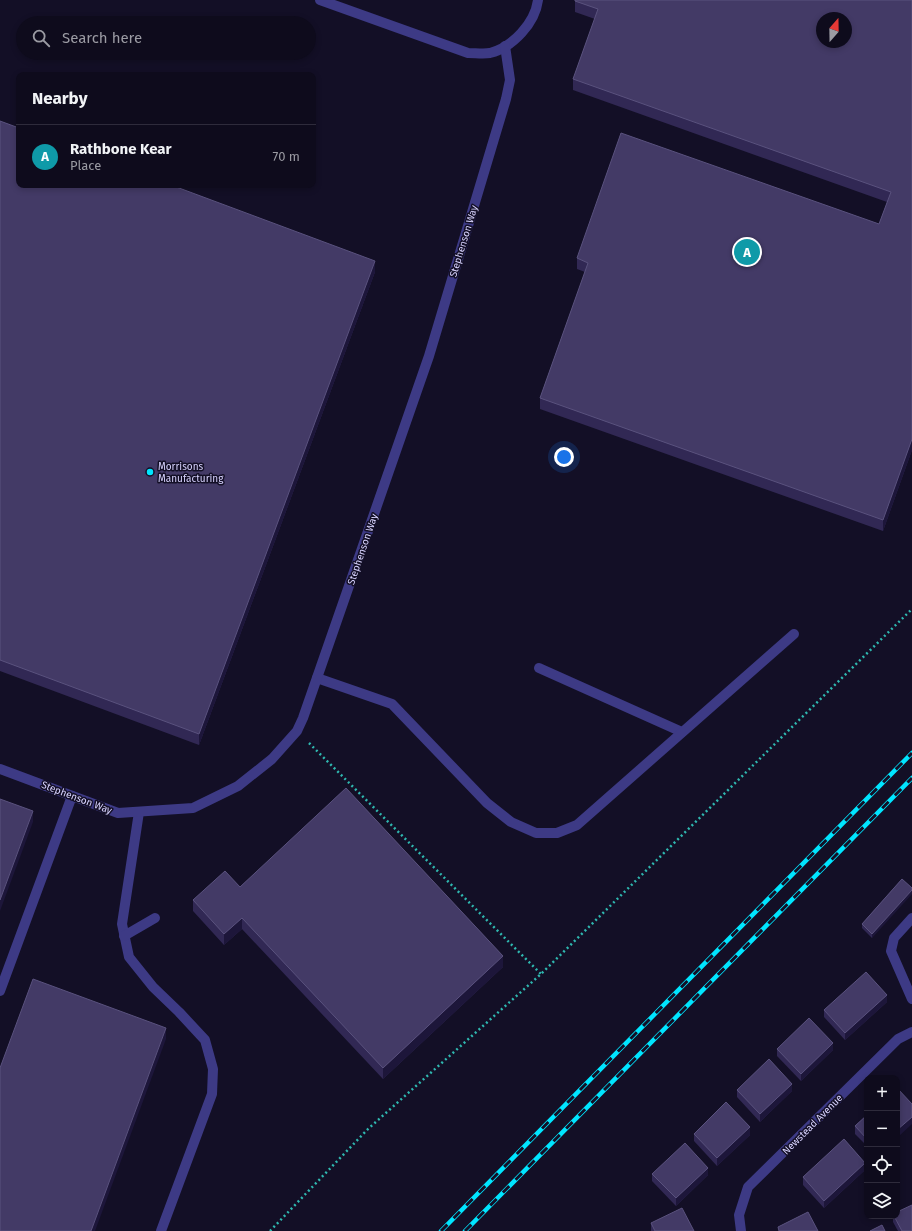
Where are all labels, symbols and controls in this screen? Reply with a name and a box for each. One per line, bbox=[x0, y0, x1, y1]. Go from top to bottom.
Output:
north arrow bbox=[816, 12, 852, 48]
search box bbox=[16, 16, 316, 60]
icon: search bbox=[30, 27, 52, 49]
text: Search here bbox=[62, 29, 142, 47]
text: Nearby bbox=[32, 88, 87, 109]
text: Rathbone Kear bbox=[70, 140, 172, 158]
text: A bbox=[41, 149, 49, 164]
text: 70 m bbox=[273, 149, 300, 164]
text: Place bbox=[70, 158, 101, 173]
street label: Stephenson Way bbox=[447, 204, 481, 279]
pin: A bbox=[734, 237, 760, 267]
your location bbox=[554, 447, 574, 467]
place label: Morrisons Manufacturing bbox=[158, 461, 224, 485]
marker: Morrisons Manufacturing bbox=[145, 467, 155, 477]
street label: Stephenson Way bbox=[345, 512, 381, 587]
street label: Stephenson Way bbox=[40, 779, 114, 817]
map controls bbox=[864, 1075, 900, 1219]
button: + bbox=[864, 1075, 900, 1111]
street label: Newstead Avenue bbox=[780, 1092, 845, 1157]
button: − bbox=[864, 1111, 900, 1147]
button: locate bbox=[864, 1147, 900, 1183]
button: layers bbox=[864, 1183, 900, 1219]

